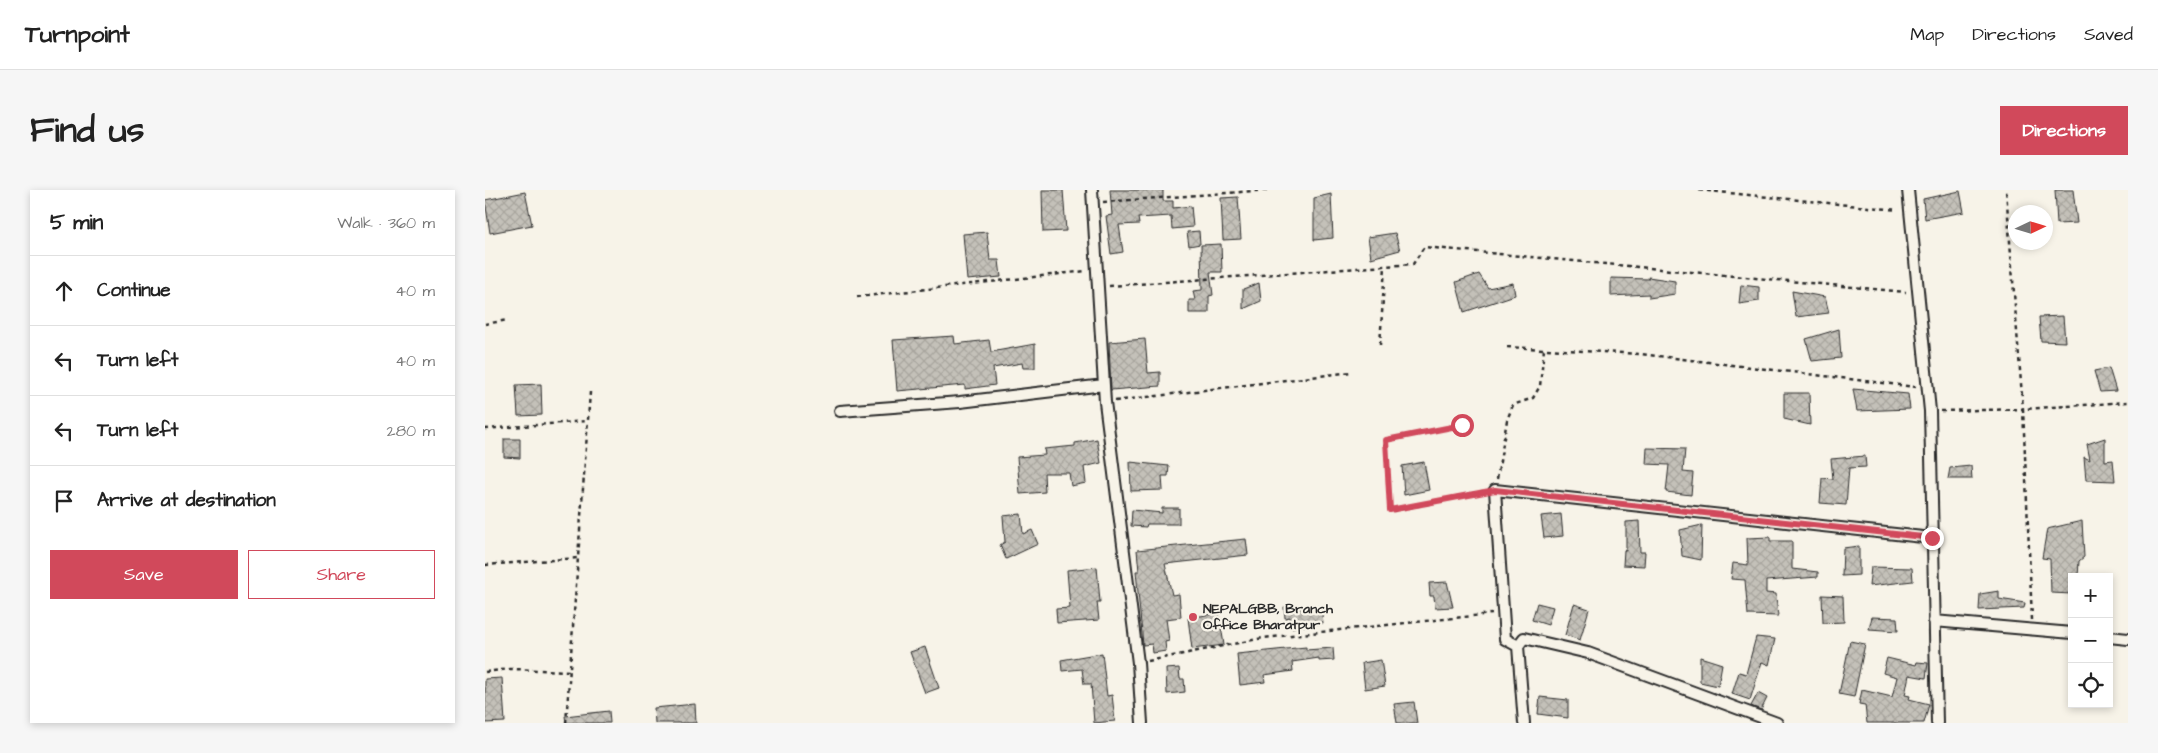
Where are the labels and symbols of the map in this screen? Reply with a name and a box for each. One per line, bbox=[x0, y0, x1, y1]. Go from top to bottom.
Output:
north arrow bbox=[2008, 205, 2053, 250]
route start bbox=[1451, 414, 1474, 437]
route end bbox=[1921, 527, 1944, 550]
place label: NEPALGBB, Branch Office Bharatpur bbox=[1203, 599, 1334, 635]
marker: NEPALGBB, Branch Office Bharatpur bbox=[1187, 611, 1199, 623]

